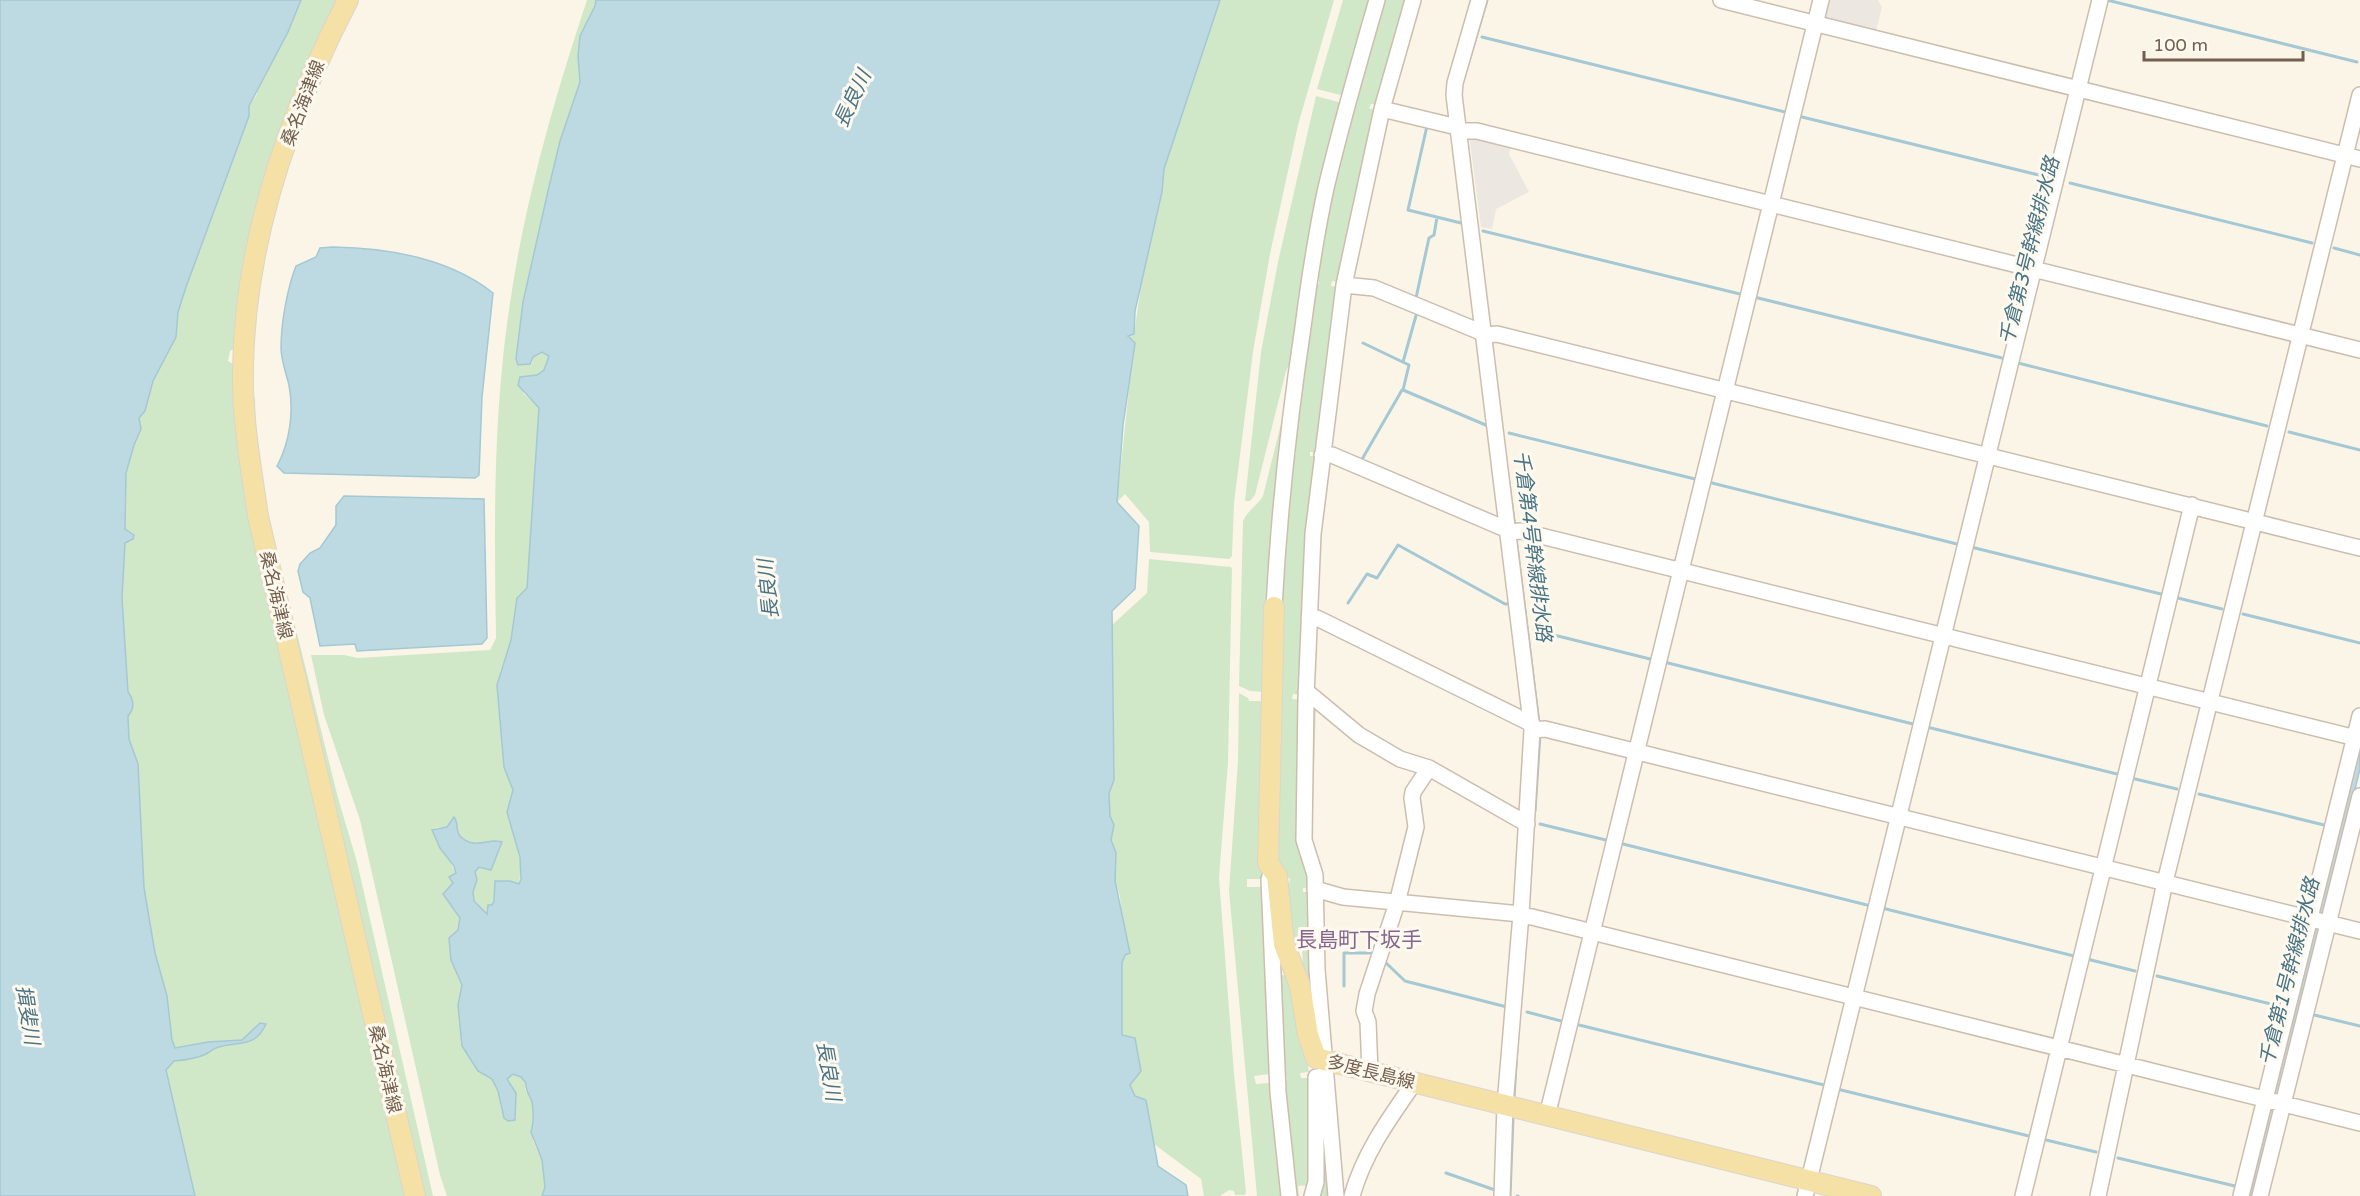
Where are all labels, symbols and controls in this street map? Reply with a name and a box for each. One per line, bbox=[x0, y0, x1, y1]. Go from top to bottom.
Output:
scale bar bbox=[2144, 24, 2303, 62]
text: 100 m bbox=[2153, 34, 2208, 56]
street label: 桑名海津線 bbox=[277, 57, 329, 149]
water label: 長良川 bbox=[829, 65, 877, 131]
water label: 千倉第3号幹線排水路 bbox=[1995, 153, 2065, 347]
water label: 千倉第4号幹線排水路 bbox=[1508, 449, 1556, 645]
street label: 桑名海津線 bbox=[255, 549, 297, 641]
water label: 長良川 bbox=[754, 556, 784, 620]
water label: 千倉第1号幹線排水路 bbox=[2255, 874, 2325, 1068]
district label: 長島町下坂手 bbox=[1296, 928, 1422, 953]
water label: 揖斐川 bbox=[10, 983, 44, 1048]
street label: 桑名海津線 bbox=[364, 1023, 406, 1115]
water label: 長良川 bbox=[811, 1039, 845, 1105]
street label: 多度長島線 bbox=[1325, 1050, 1417, 1094]

